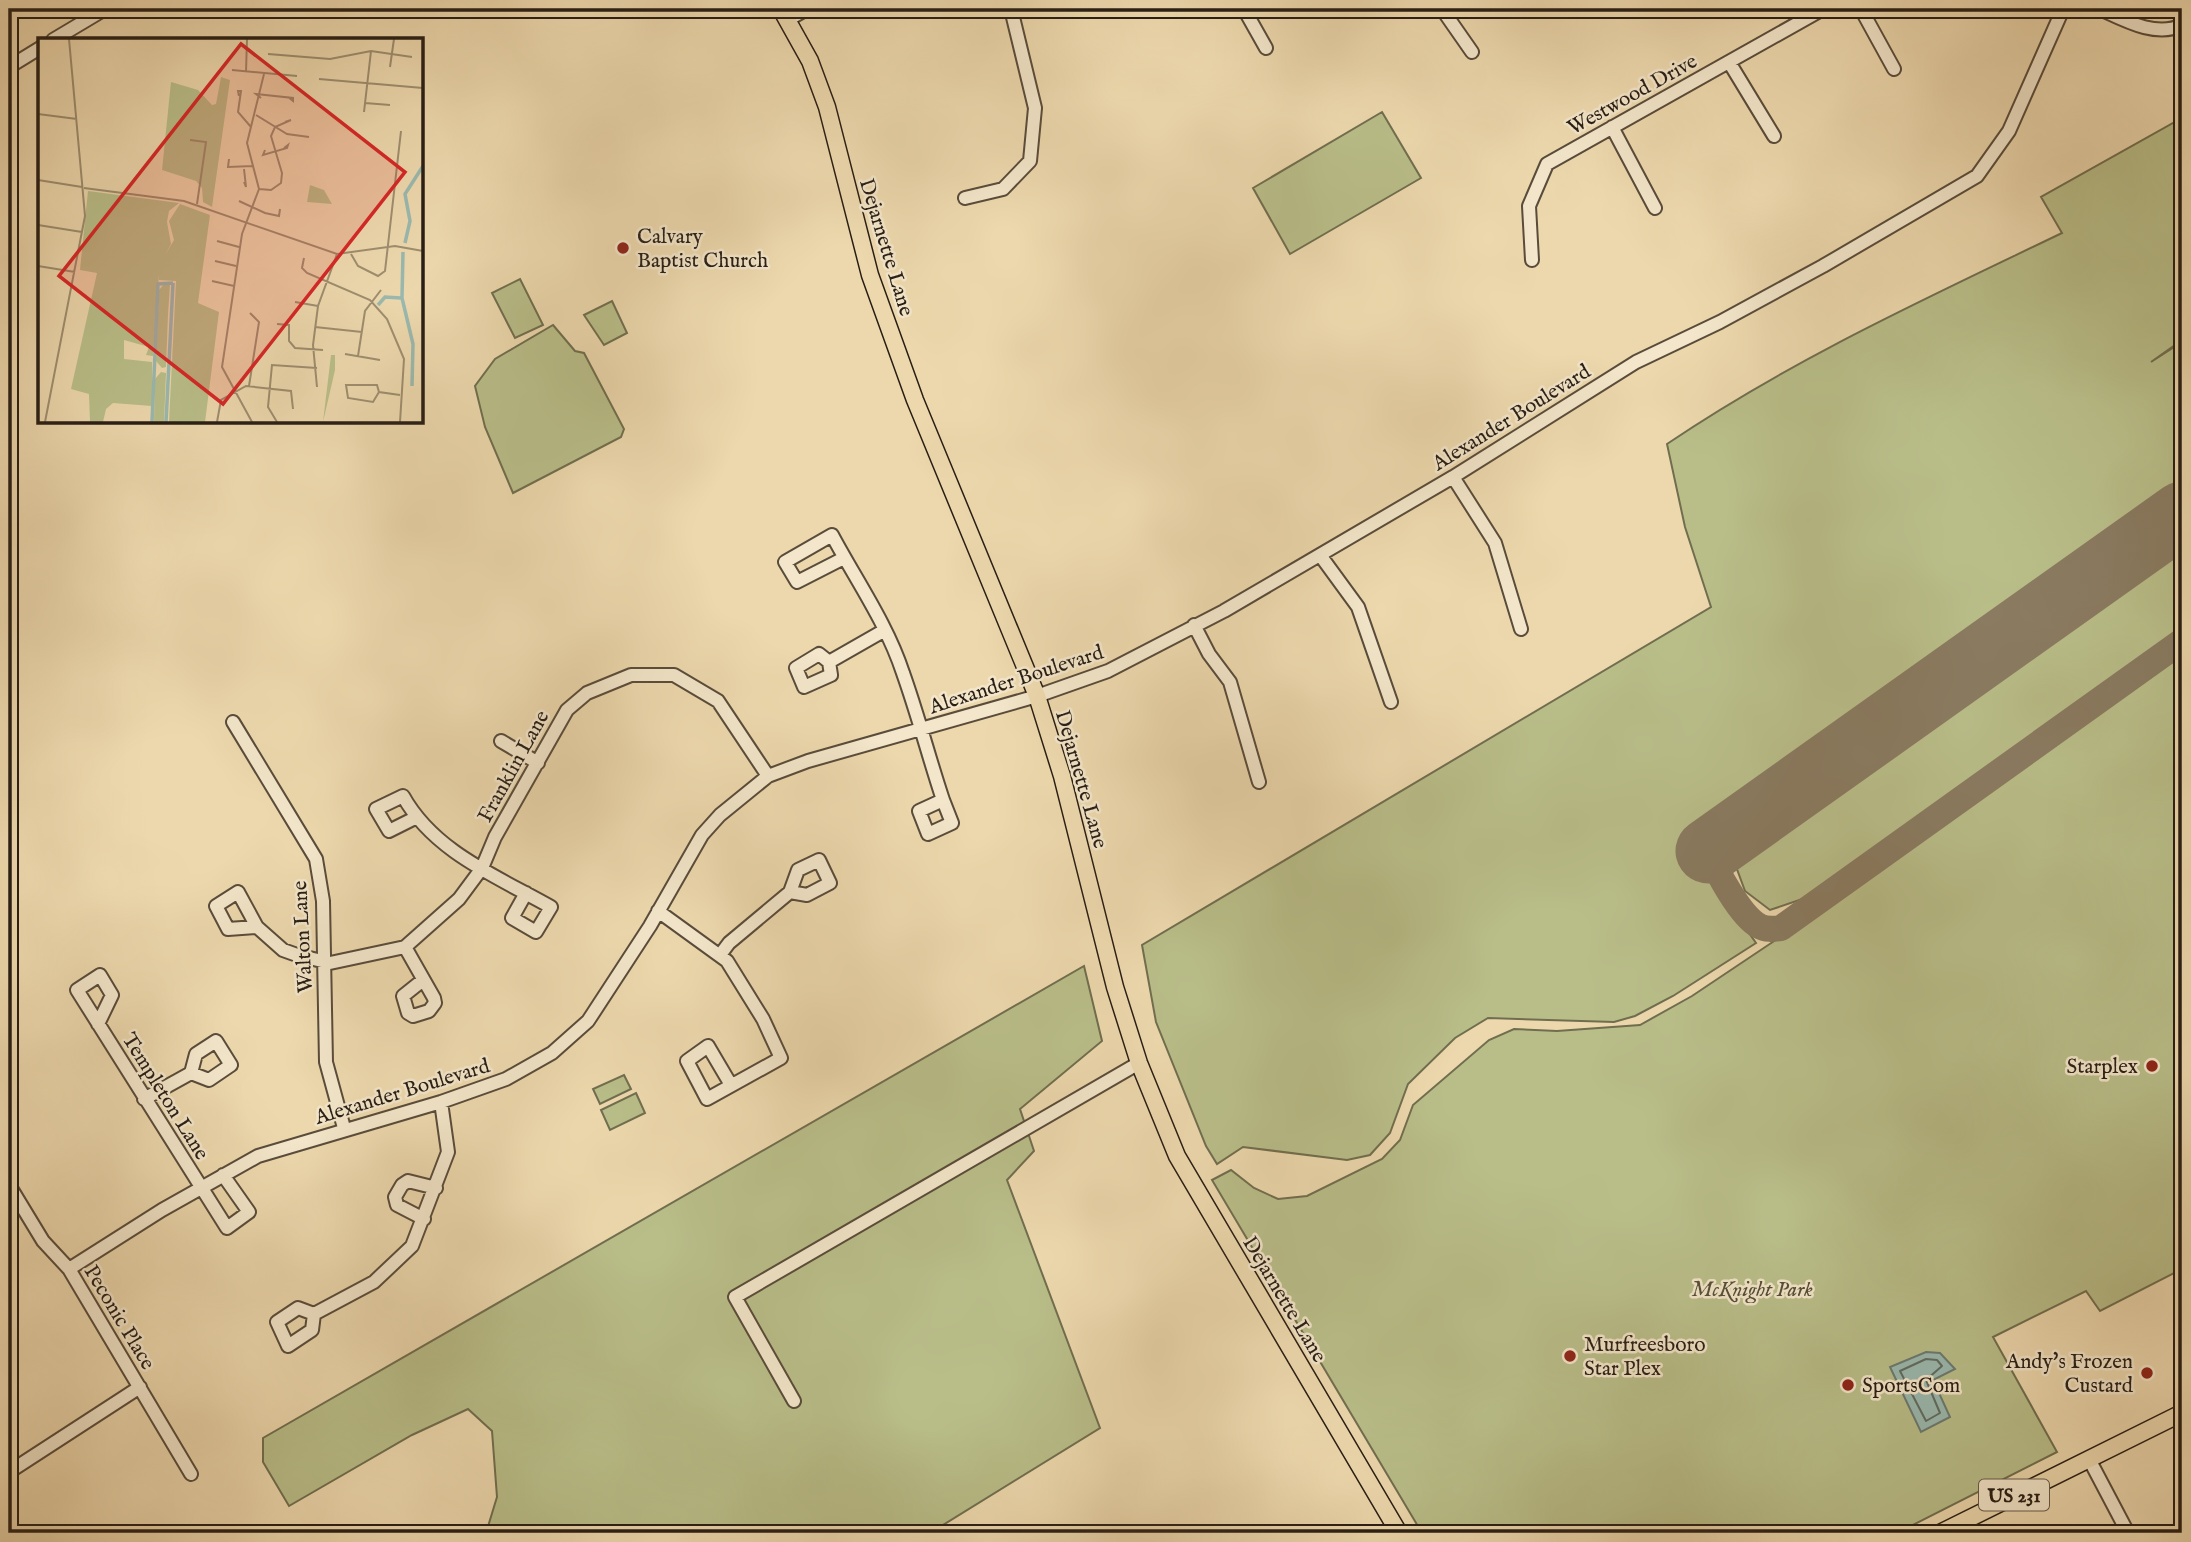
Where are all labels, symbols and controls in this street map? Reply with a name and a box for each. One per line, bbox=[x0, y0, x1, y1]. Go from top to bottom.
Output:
inset map bbox=[38, 38, 424, 424]
street label: Westwood Drive bbox=[1563, 48, 1703, 142]
street label: Dejarnette Lane bbox=[852, 175, 919, 320]
place label: Calvary Baptist Church bbox=[637, 224, 768, 275]
marker: Calvary Baptist Church bbox=[615, 240, 631, 256]
street label: Alexander Boulevard bbox=[1427, 358, 1597, 478]
street label: Alexander Boulevard bbox=[925, 639, 1108, 722]
street label: Franklin Lane bbox=[472, 706, 556, 828]
street label: Dejarnette Lane bbox=[1048, 707, 1113, 852]
street label: Walton Lane bbox=[287, 880, 320, 994]
street label: Templeton Lane bbox=[115, 1028, 215, 1166]
street label: Alexander Boulevard bbox=[311, 1053, 494, 1132]
place label: Starplex bbox=[2066, 1054, 2138, 1081]
marker: Starplex bbox=[2144, 1058, 2160, 1074]
street label: Dejarnette Lane bbox=[1235, 1232, 1332, 1368]
street label: Peconic Place bbox=[77, 1260, 161, 1375]
park label: McKnight Park bbox=[1691, 1277, 1813, 1304]
place label: Murfreesboro Star Plex bbox=[1584, 1332, 1706, 1383]
marker: Murfreesboro Star Plex bbox=[1562, 1348, 1578, 1364]
place label: Andy's Frozen Custard bbox=[2005, 1349, 2134, 1400]
marker: Andy's Frozen Custard bbox=[2139, 1365, 2155, 1381]
place label: SportsCom bbox=[1862, 1373, 1960, 1400]
marker: SportsCom bbox=[1840, 1377, 1856, 1393]
road number: US 231 bbox=[1979, 1480, 2049, 1511]

